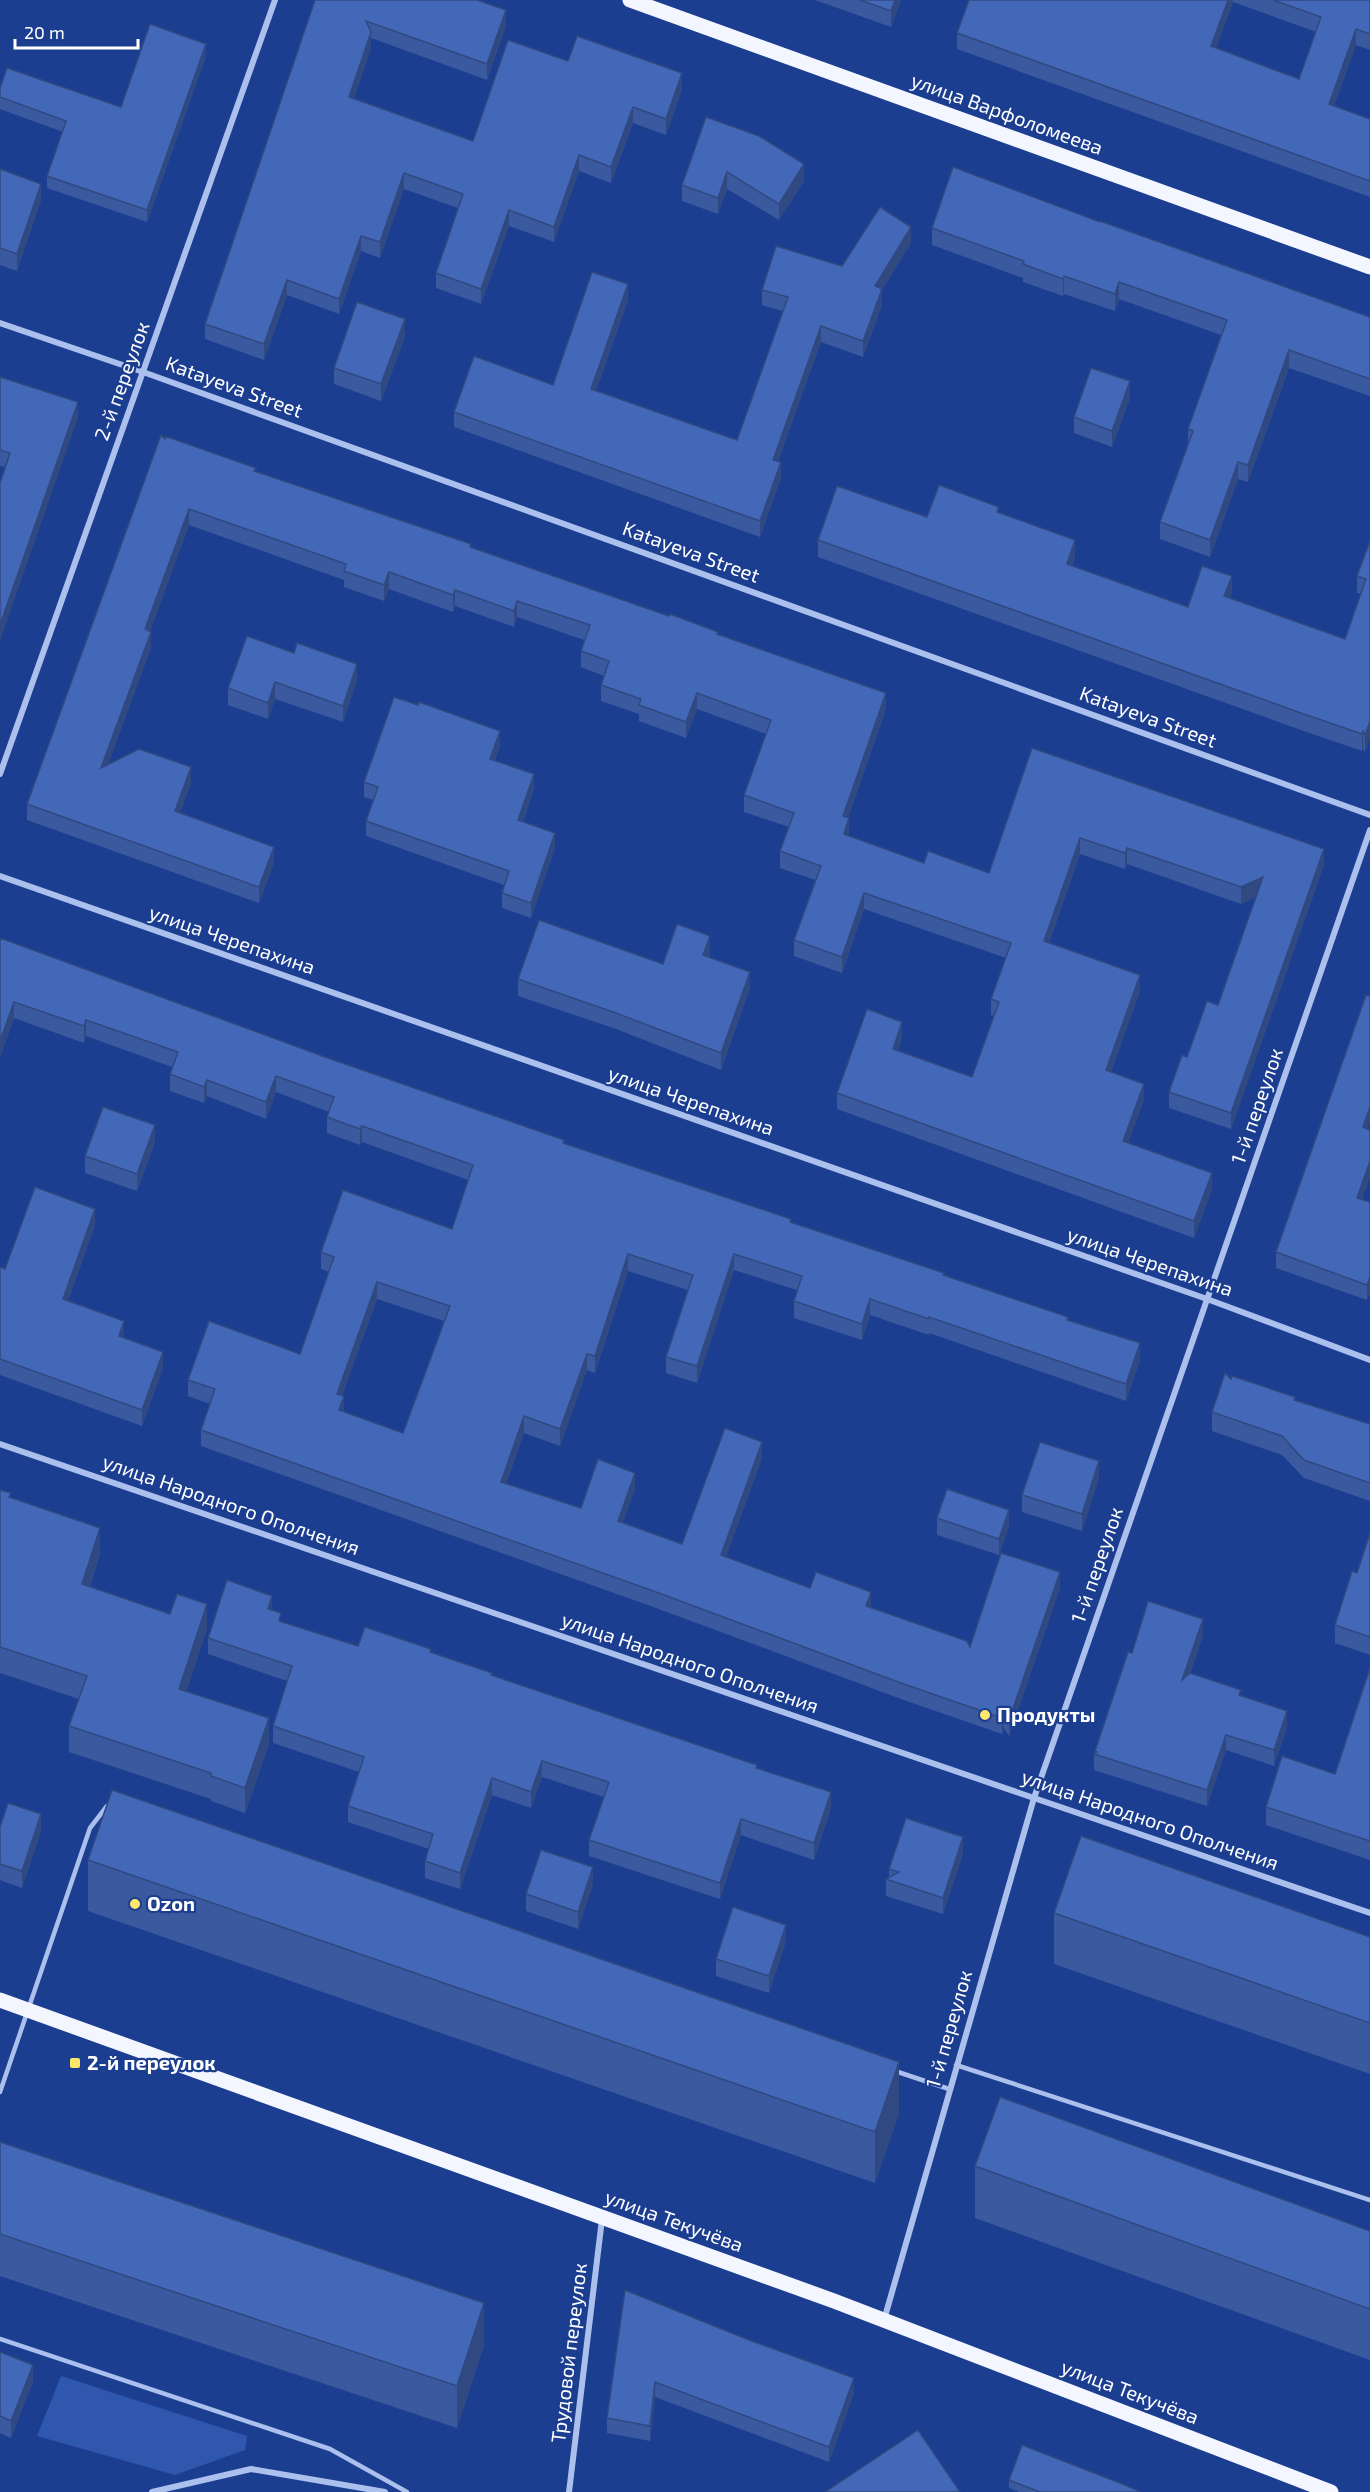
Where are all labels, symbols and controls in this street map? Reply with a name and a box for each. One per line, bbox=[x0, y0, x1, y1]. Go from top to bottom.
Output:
scale bar bbox=[15, 12, 138, 50]
text: 20 m bbox=[24, 21, 65, 43]
street label: улица Варфоломеева bbox=[908, 67, 1107, 160]
street label: 2-й переулок bbox=[88, 318, 155, 444]
street label: Katayeva Street bbox=[163, 350, 306, 422]
street label: Katayeva Street bbox=[620, 515, 763, 587]
street label: Katayeva Street bbox=[1077, 680, 1220, 752]
street label: улица Черепахина bbox=[146, 899, 318, 980]
street label: 1-й переулок bbox=[1225, 1044, 1288, 1167]
street label: улица Черепахина bbox=[605, 1060, 777, 1141]
street label: улица Черепахина bbox=[1064, 1221, 1236, 1302]
street label: улица Народного Ополчения bbox=[99, 1449, 363, 1560]
street label: 1-й переулок bbox=[1065, 1503, 1128, 1626]
street label: улица Народного Ополчения bbox=[558, 1607, 822, 1718]
place label: Продукты bbox=[997, 1702, 1095, 1726]
marker: Продукты bbox=[978, 1708, 992, 1722]
street label: улица Народного Ополчения bbox=[1018, 1764, 1282, 1875]
place label: Ozon bbox=[147, 1891, 195, 1915]
marker: Ozon bbox=[128, 1897, 142, 1911]
street label: 1-й переулок bbox=[920, 1967, 977, 2091]
place label: 2-й переулок bbox=[87, 2050, 216, 2074]
marker: 2-й переулок bbox=[68, 2056, 82, 2070]
street label: улица Текучёва bbox=[602, 2184, 747, 2257]
street label: Трудовой переулок bbox=[545, 2261, 592, 2444]
street label: улица Текучёва bbox=[1058, 2354, 1203, 2429]

